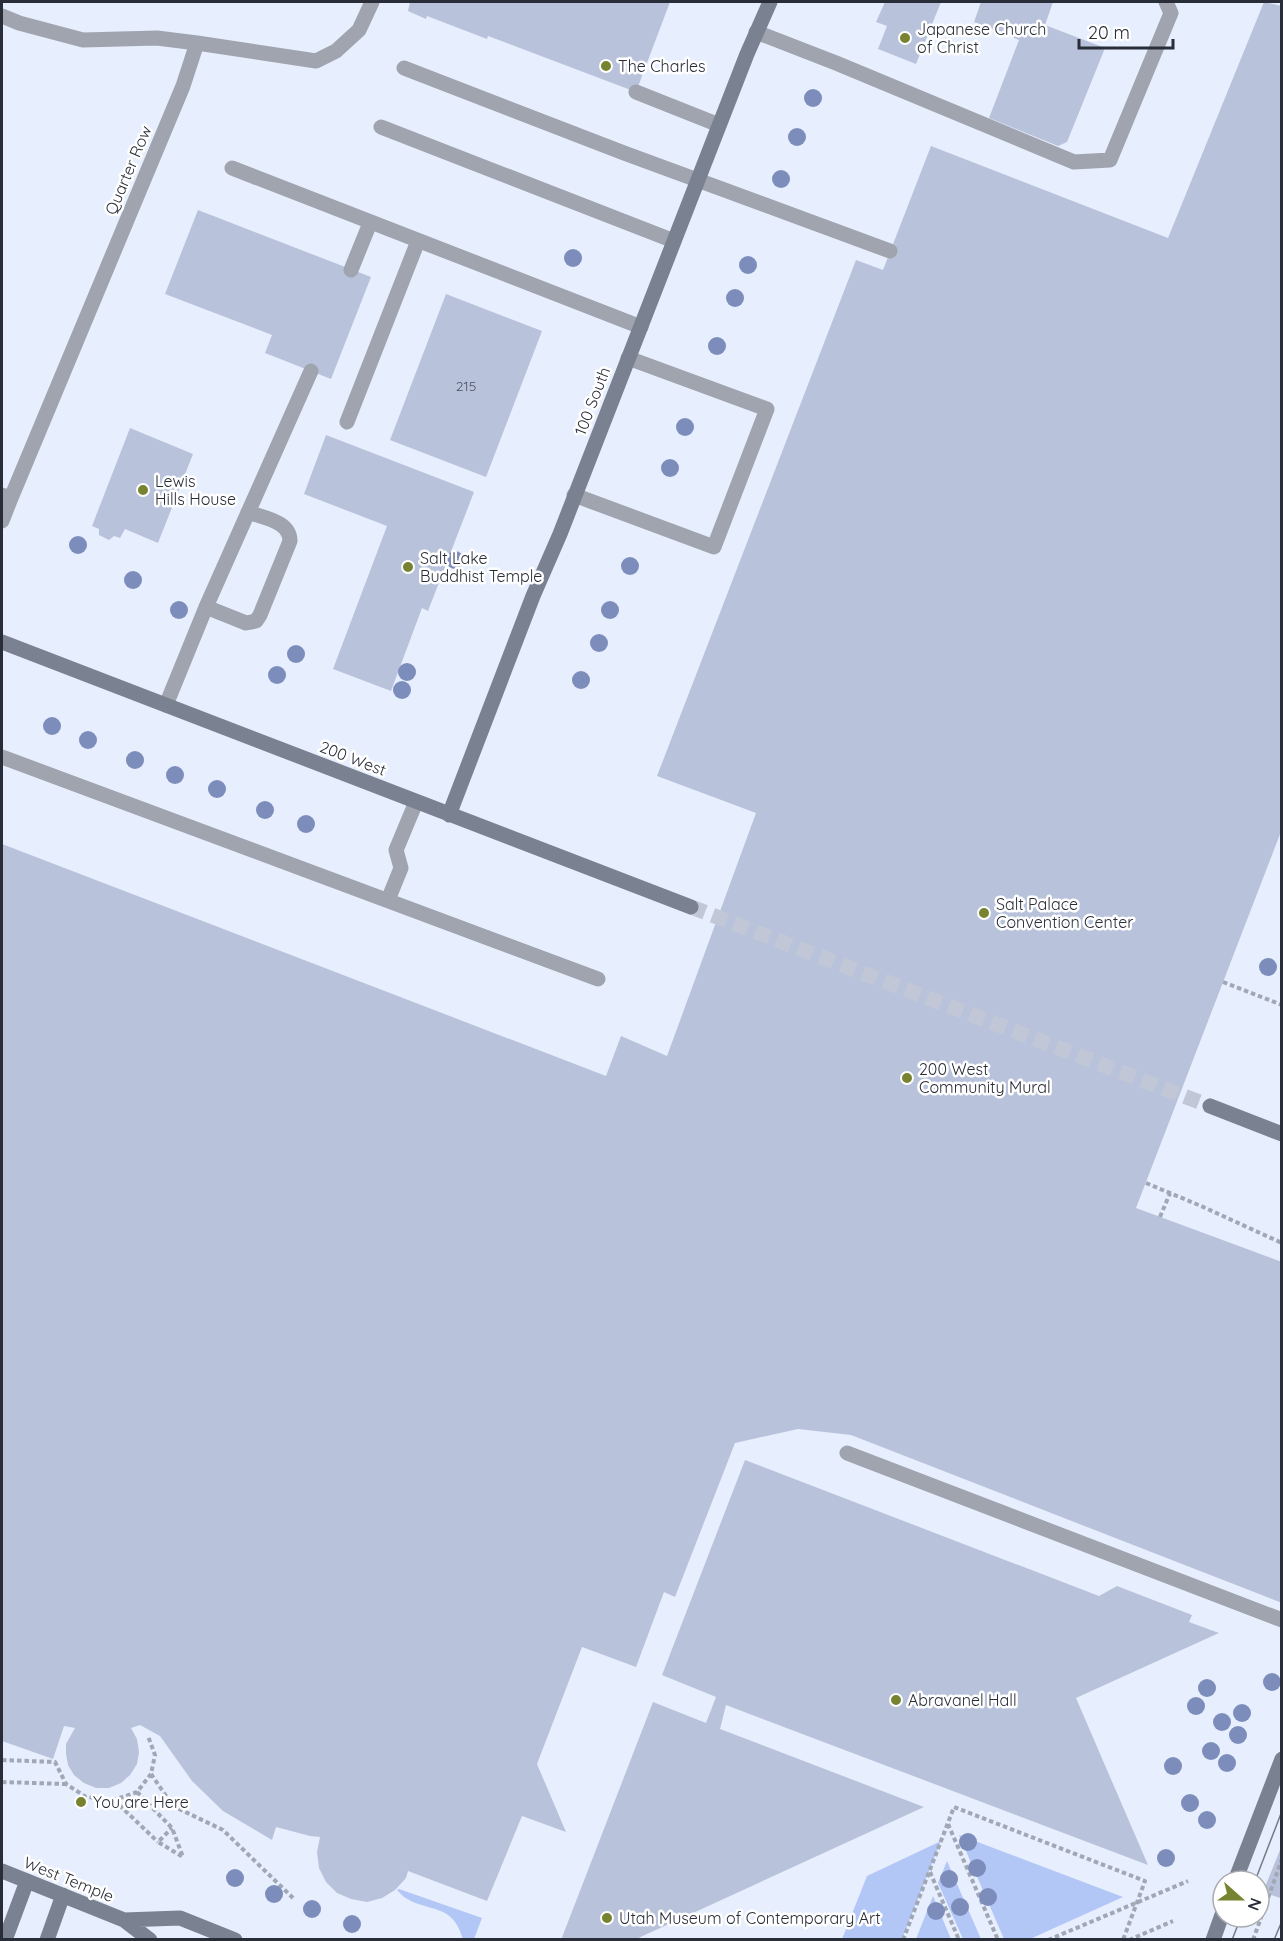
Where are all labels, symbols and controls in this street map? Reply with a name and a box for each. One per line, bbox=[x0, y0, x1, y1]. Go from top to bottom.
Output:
scale bar bbox=[1079, 12, 1174, 50]
place label: Japanese Church of Christ bbox=[917, 19, 1046, 57]
text: 20 m bbox=[1088, 21, 1130, 44]
marker: Japanese Church of Christ bbox=[898, 31, 912, 45]
place label: The Charles bbox=[618, 56, 706, 76]
marker: The Charles bbox=[599, 59, 613, 73]
street label: Quarter Row bbox=[100, 123, 156, 217]
street label: 100 South bbox=[570, 364, 614, 438]
house number: 215 bbox=[456, 377, 476, 395]
place label: Lewis Hills House bbox=[155, 471, 236, 509]
marker: Lewis Hills House bbox=[136, 483, 150, 497]
place label: Salt Lake Buddhist Temple bbox=[420, 548, 542, 586]
marker: Salt Lake Buddhist Temple bbox=[401, 560, 415, 574]
street label: 200 West bbox=[317, 736, 389, 780]
place label: Salt Palace Convention Center bbox=[996, 894, 1133, 932]
marker: Salt Palace Convention Center bbox=[977, 906, 991, 920]
place label: 200 West Community Mural bbox=[919, 1059, 1051, 1097]
marker: 200 West Community Mural bbox=[900, 1071, 914, 1085]
place label: Abravanel Hall bbox=[908, 1690, 1017, 1710]
marker: Abravanel Hall bbox=[889, 1693, 903, 1707]
place label: You are Here bbox=[93, 1792, 189, 1812]
marker: You are Here bbox=[74, 1795, 88, 1809]
street label: West Temple bbox=[21, 1852, 117, 1906]
north arrow bbox=[1211, 1869, 1271, 1929]
text: N bbox=[1244, 1895, 1266, 1913]
place label: Utah Museum of Contemporary Art bbox=[619, 1908, 881, 1928]
marker: Utah Museum of Contemporary Art bbox=[600, 1911, 614, 1925]

